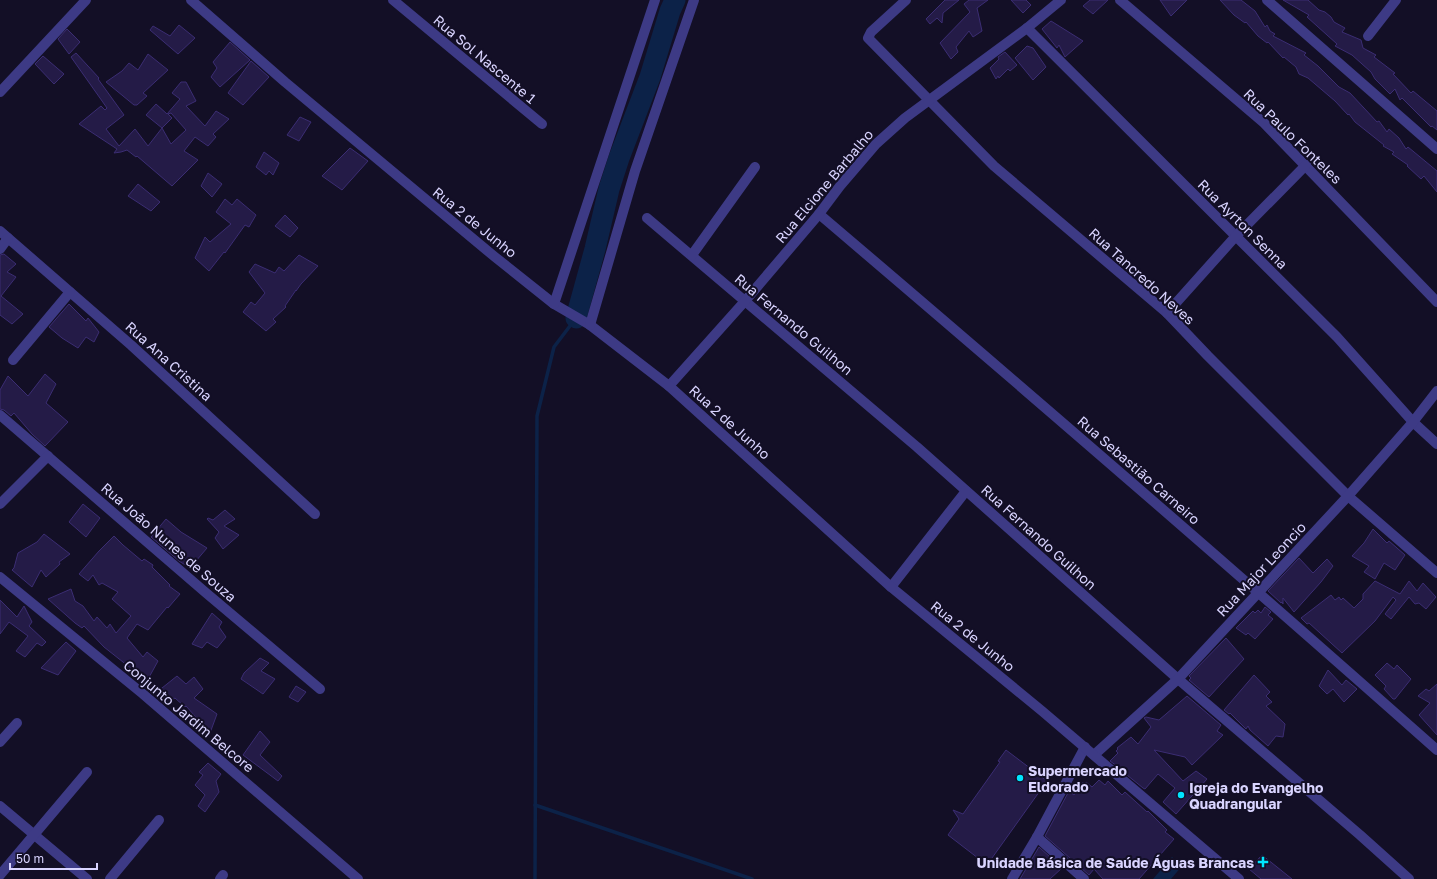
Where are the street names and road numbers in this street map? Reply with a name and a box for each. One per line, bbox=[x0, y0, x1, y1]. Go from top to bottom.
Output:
street label: Rua Sol Nascente 1 bbox=[430, 11, 540, 107]
street label: Rua Paulo Fonteles bbox=[1241, 85, 1345, 187]
street label: Rua Elcione Barbalho bbox=[772, 126, 876, 246]
street label: Rua Ayrton Senna bbox=[1195, 176, 1291, 272]
street label: Rua 2 de Junho bbox=[430, 183, 520, 261]
street label: Rua Tancredo Neves bbox=[1086, 224, 1198, 328]
street label: Rua Fernando Guilhon bbox=[732, 270, 856, 378]
street label: Rua Ana Cristina bbox=[122, 318, 216, 404]
street label: Rua 2 de Junho bbox=[686, 381, 774, 463]
street label: Rua Sebastião Carneiro bbox=[1074, 412, 1204, 528]
street label: Rua João Nunes de Souza bbox=[98, 479, 240, 605]
street label: Rua Fernando Guilhon bbox=[978, 481, 1100, 593]
street label: Rua Major Leoncio bbox=[1213, 518, 1309, 620]
street label: Rua 2 de Junho bbox=[928, 597, 1018, 675]
street label: Conjunto Jardim Belcore bbox=[120, 656, 258, 776]

